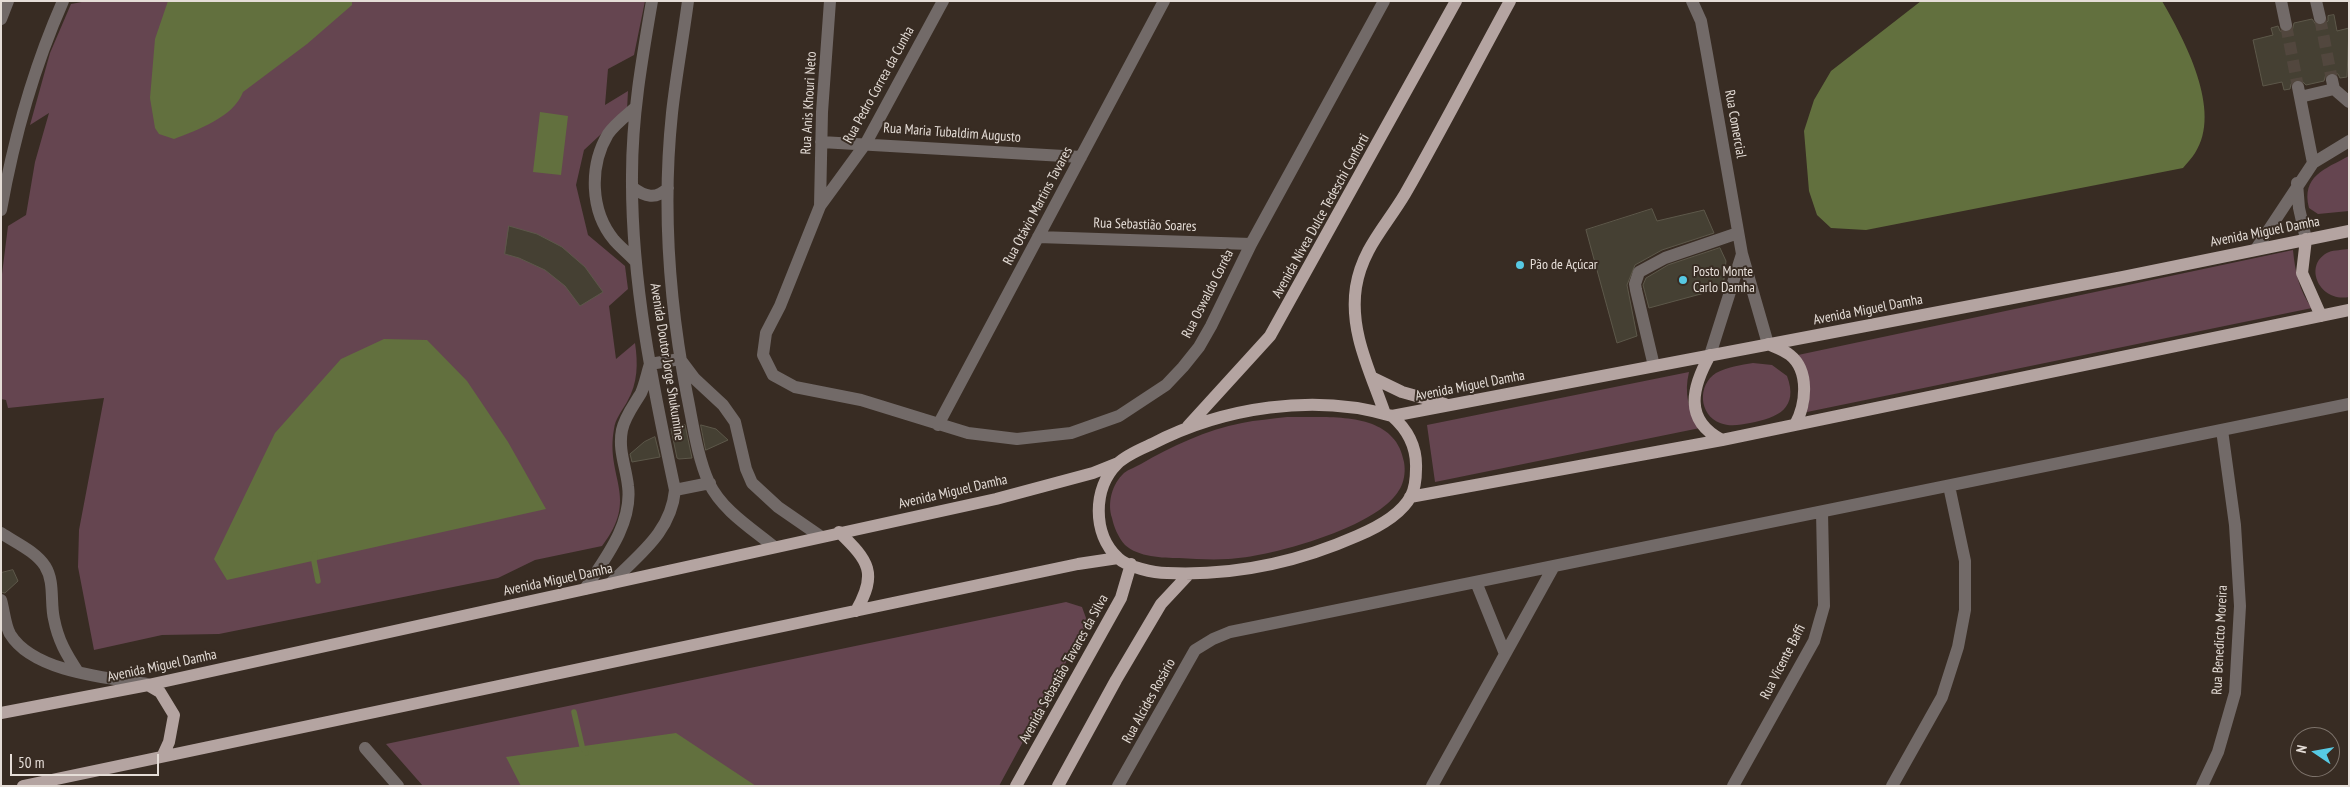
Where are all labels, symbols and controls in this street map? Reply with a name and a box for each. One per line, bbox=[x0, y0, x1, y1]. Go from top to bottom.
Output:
street label: Rua Pedro Correa da Cunha bbox=[840, 24, 918, 146]
street label: Rua Anis Khouri Neto bbox=[798, 51, 820, 155]
street label: Rua Comercial bbox=[1721, 89, 1749, 159]
street label: Rua Maria Tubaldim Augusto bbox=[883, 120, 1021, 146]
street label: Avenida Nívea Dulce Tedeschi Conforti bbox=[1269, 131, 1373, 301]
street label: Rua Otávio Martins Tavares bbox=[1000, 144, 1076, 268]
street label: Avenida Miguel Damha bbox=[2209, 213, 2321, 251]
street label: Rua Sebastião Soares bbox=[1093, 215, 1197, 235]
street label: Rua Oswaldo Corrêa bbox=[1178, 247, 1238, 341]
place label: Pão de Açúcar bbox=[1530, 257, 1598, 273]
marker: Pão de Açúcar bbox=[1514, 259, 1526, 271]
place label: Posto Monte Carlo Damha bbox=[1693, 264, 1755, 296]
marker: Posto Monte Carlo Damha bbox=[1677, 274, 1689, 286]
street label: Avenida Doutor Jorge Shukumine bbox=[646, 282, 688, 442]
street label: Avenida Miguel Damha bbox=[1812, 291, 1924, 329]
street label: Avenida Miguel Damha bbox=[1414, 367, 1526, 405]
street label: Avenida Miguel Damha bbox=[897, 471, 1009, 513]
street label: Avenida Miguel Damha bbox=[502, 560, 614, 600]
street label: Rua Benedicto Moreira bbox=[2209, 585, 2231, 695]
street label: Avenida Sebastião Tavares da Silva bbox=[1016, 592, 1112, 746]
street label: Rua Vicente Baffi bbox=[1757, 622, 1809, 702]
street label: Avenida Miguel Damha bbox=[106, 646, 218, 686]
street label: Rua Alcides Rosário bbox=[1119, 656, 1179, 746]
north arrow bbox=[2290, 727, 2340, 777]
scale bar bbox=[12, 744, 161, 776]
text: N bbox=[2292, 744, 2311, 755]
text: 50 m bbox=[18, 753, 44, 772]

